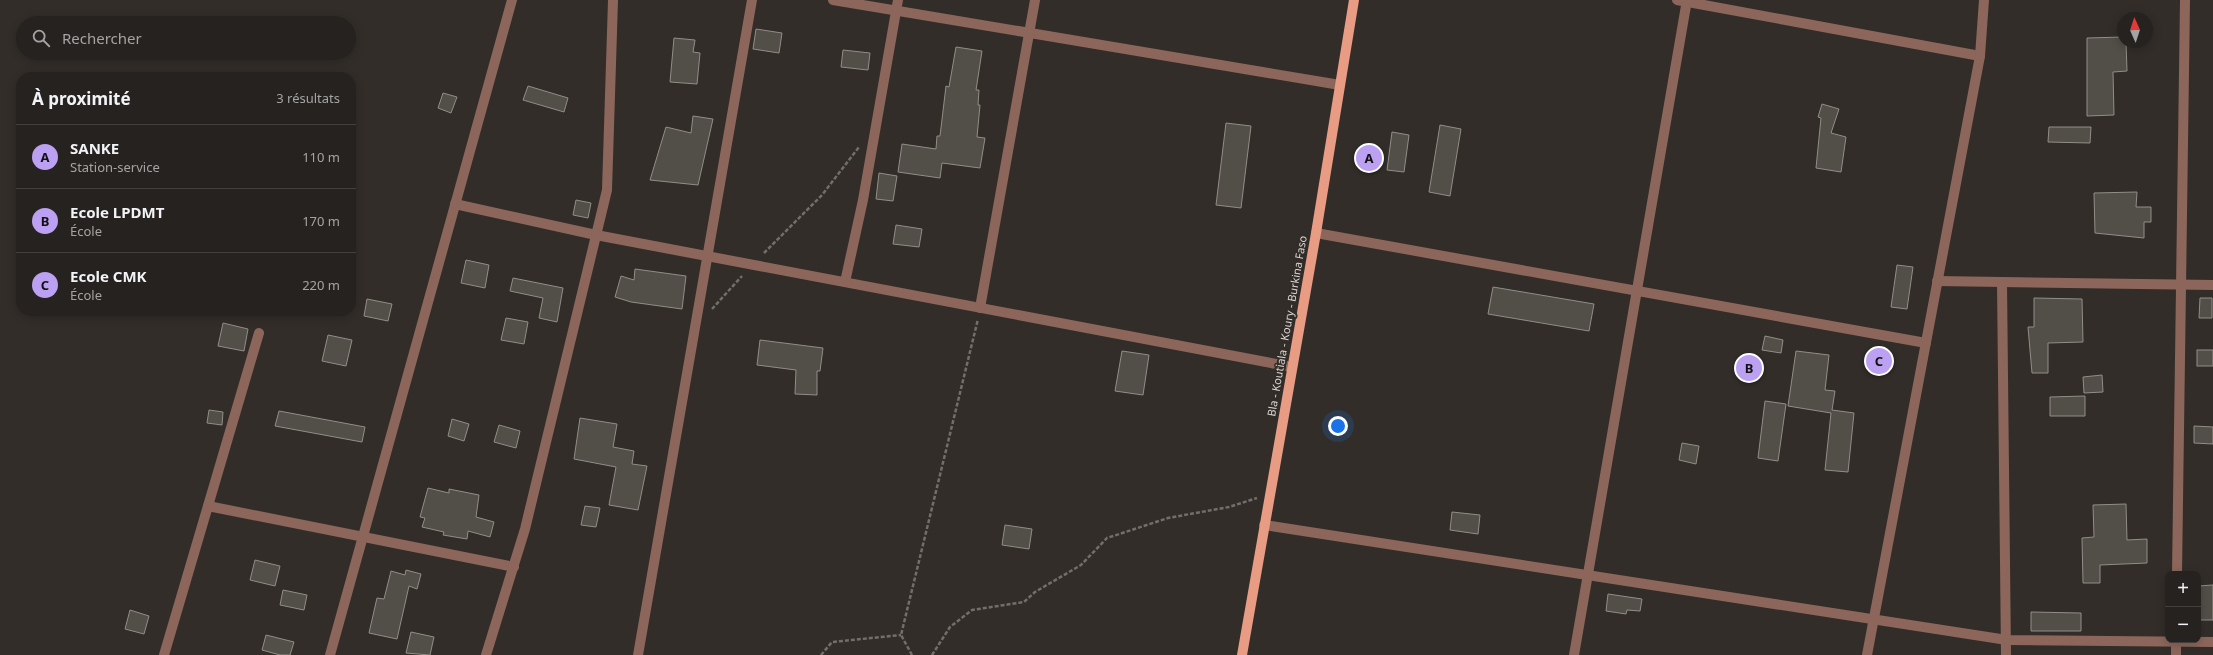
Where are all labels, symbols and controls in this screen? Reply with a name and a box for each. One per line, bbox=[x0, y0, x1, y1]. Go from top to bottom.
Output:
north arrow bbox=[2117, 12, 2153, 48]
search box bbox=[16, 16, 356, 60]
icon: search bbox=[30, 27, 52, 49]
text: Rechercher bbox=[62, 28, 142, 48]
text: À proximité bbox=[32, 87, 131, 110]
text: 3 résultats bbox=[276, 89, 340, 107]
text: SANKE bbox=[70, 138, 119, 158]
pin: A bbox=[1356, 143, 1382, 173]
text: A bbox=[41, 148, 50, 166]
text: 110 m bbox=[302, 148, 340, 166]
text: Station-service bbox=[70, 158, 160, 176]
text: Ecole LPDMT bbox=[70, 202, 164, 222]
text: B bbox=[41, 212, 49, 230]
text: 170 m bbox=[302, 212, 340, 230]
text: École bbox=[70, 222, 102, 240]
street label: Bla - Koutiala - Koury - Burkina Faso bbox=[1263, 234, 1310, 418]
text: Ecole CMK bbox=[70, 266, 147, 286]
text: C bbox=[41, 276, 49, 294]
text: 220 m bbox=[302, 276, 340, 294]
text: École bbox=[70, 286, 102, 304]
pin: C bbox=[1866, 346, 1892, 376]
pin: B bbox=[1736, 353, 1762, 383]
your location bbox=[1328, 416, 1348, 436]
map controls bbox=[2165, 571, 2201, 643]
button: + bbox=[2165, 571, 2201, 607]
button: − bbox=[2165, 607, 2201, 643]

